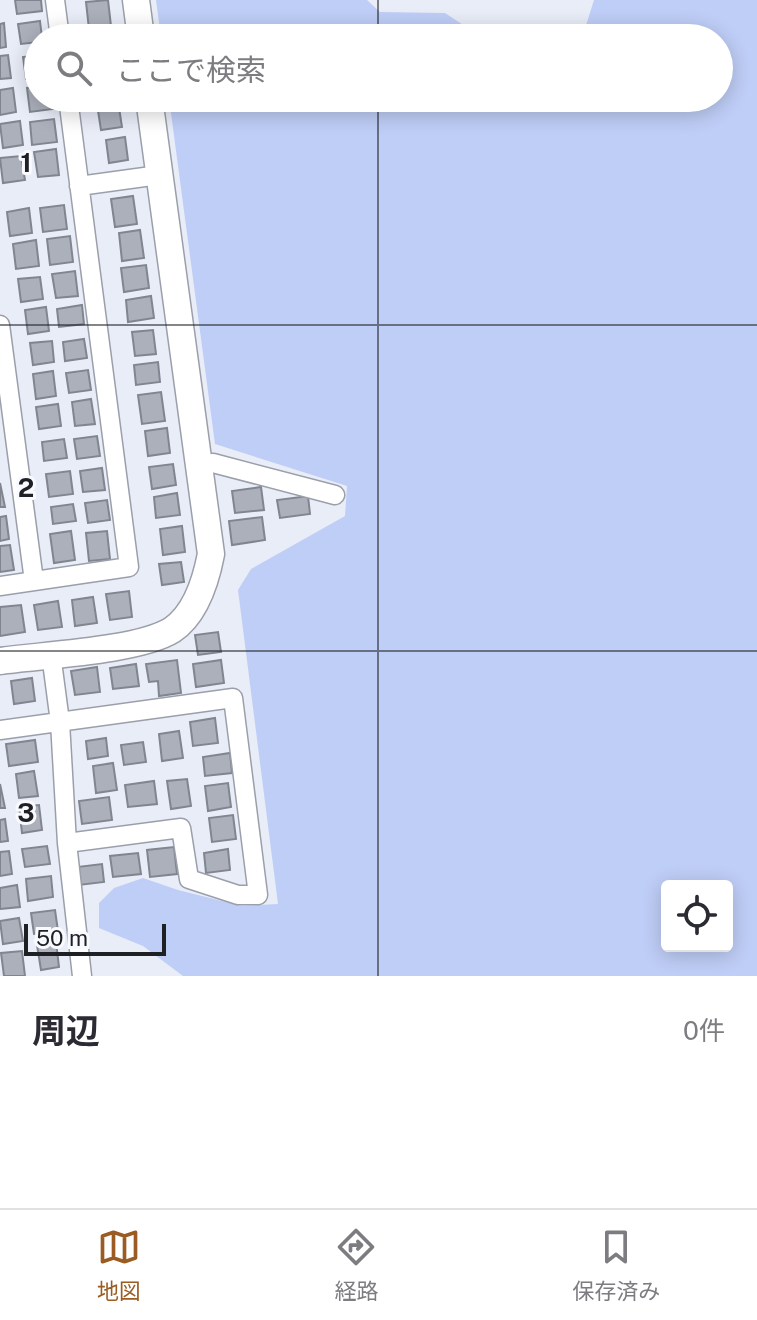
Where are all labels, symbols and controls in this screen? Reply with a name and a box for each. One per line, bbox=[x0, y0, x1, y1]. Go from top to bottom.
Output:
search box bbox=[24, 24, 733, 112]
icon: search bbox=[52, 46, 96, 90]
text: ここで検索 bbox=[116, 52, 266, 88]
text: 1 bbox=[20, 147, 32, 178]
text: 2 bbox=[18, 472, 34, 503]
text: 3 bbox=[17, 797, 35, 828]
map controls bbox=[661, 880, 733, 952]
button: locate bbox=[661, 880, 733, 952]
scale bar bbox=[24, 920, 166, 956]
text: 50 m bbox=[36, 925, 88, 951]
text: 周辺 bbox=[32, 1011, 100, 1051]
text: 0件 bbox=[683, 1015, 725, 1046]
tab: 地図 bbox=[97, 1225, 141, 1305]
tab: 経路 bbox=[334, 1225, 378, 1305]
tab: 保存済み bbox=[572, 1225, 660, 1305]

